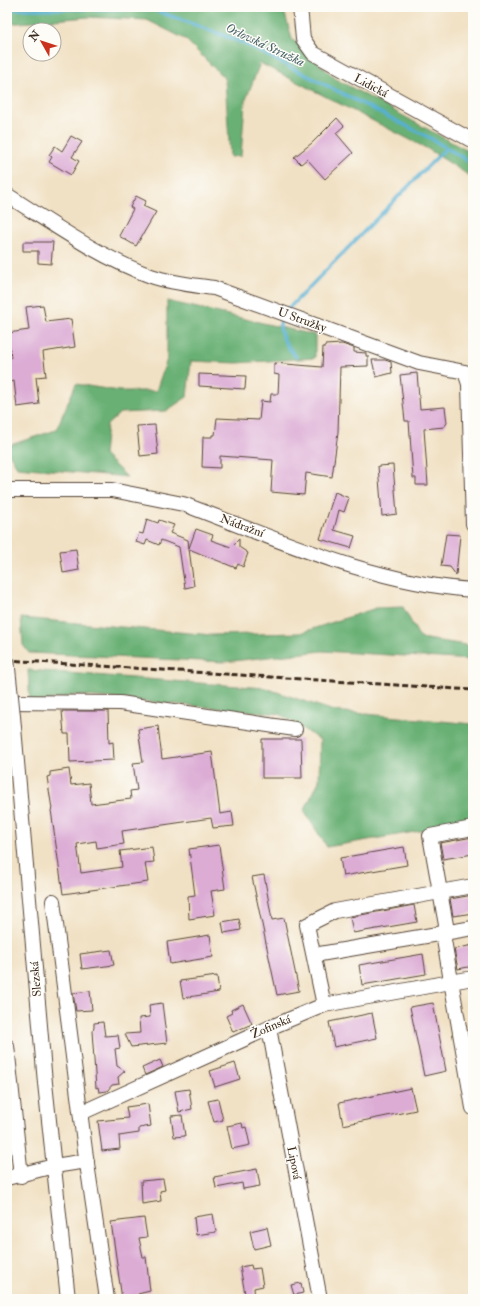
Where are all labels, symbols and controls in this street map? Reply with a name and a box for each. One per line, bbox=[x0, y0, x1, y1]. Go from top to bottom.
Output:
water label: Orlovská Stružka bbox=[223, 20, 307, 70]
north arrow bbox=[22, 22, 62, 62]
text: N bbox=[26, 27, 43, 45]
street label: Lidická bbox=[351, 71, 391, 102]
street label: U Stružky bbox=[276, 304, 329, 336]
street label: Nádražní bbox=[218, 511, 267, 541]
street label: Slezská bbox=[27, 960, 45, 997]
street label: Žofinská bbox=[249, 1011, 294, 1042]
street label: Lipová bbox=[283, 1145, 305, 1182]

